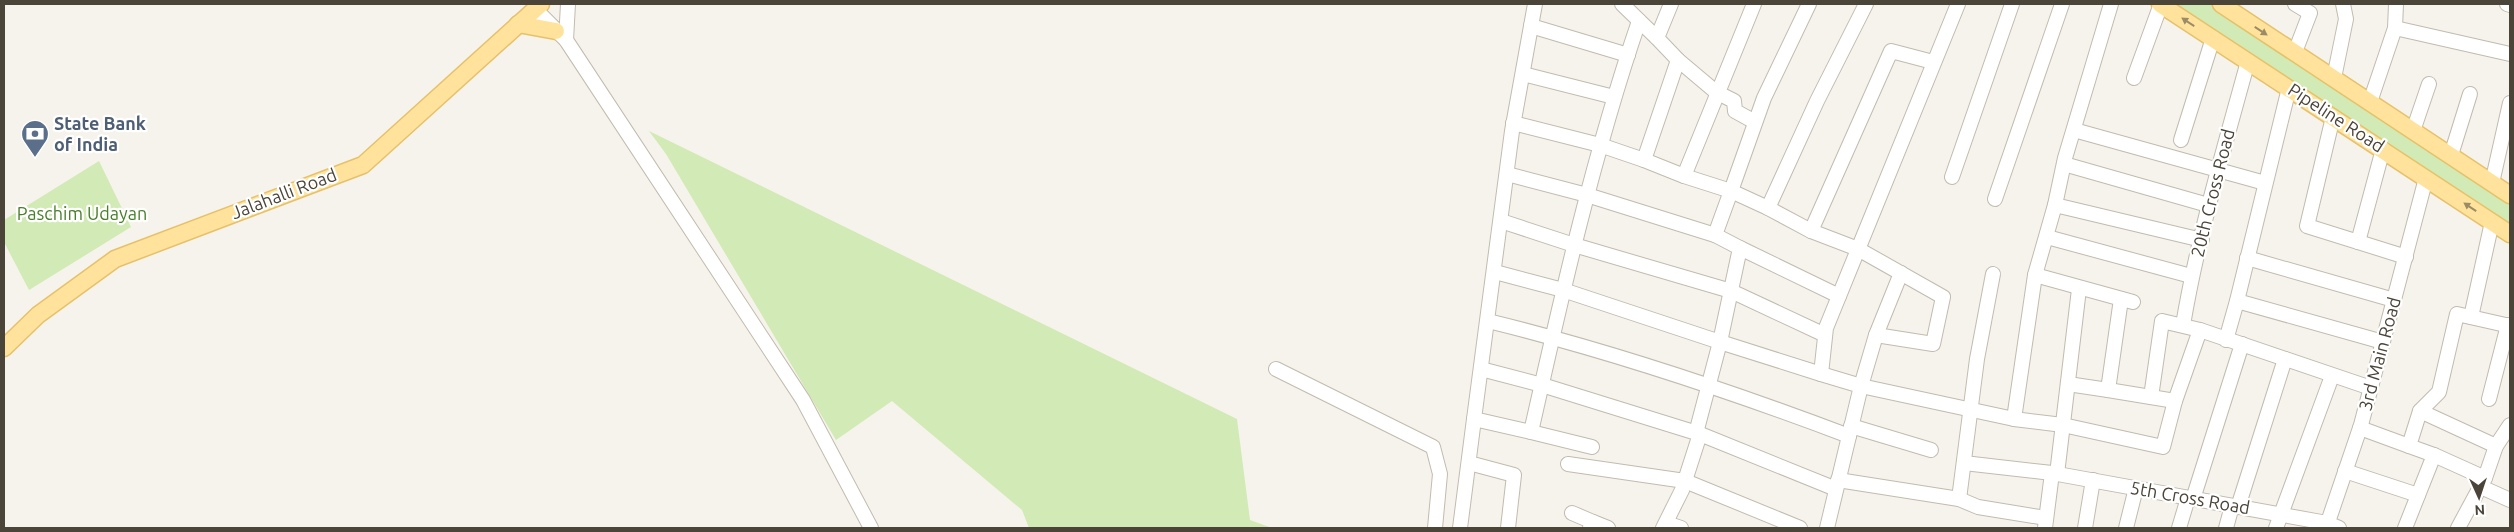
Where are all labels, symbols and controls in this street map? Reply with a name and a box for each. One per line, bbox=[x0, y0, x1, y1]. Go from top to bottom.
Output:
one-way arrow bbox=[2181, 17, 2194, 26]
one-way arrow bbox=[2255, 26, 2268, 35]
street label: Pipeline Road bbox=[2285, 79, 2388, 156]
place label: State Bank of India bbox=[54, 113, 146, 154]
bank icon: State Bank of India bbox=[20, 119, 50, 158]
street label: 20th Cross Road bbox=[2186, 127, 2238, 259]
street label: Jalahalli Road bbox=[228, 164, 339, 222]
one-way arrow bbox=[2463, 202, 2476, 212]
park label: Paschim Udayan bbox=[17, 203, 147, 223]
street label: 3rd Main Road bbox=[2354, 295, 2404, 413]
north arrow bbox=[2454, 472, 2504, 522]
street label: 5th Cross Road bbox=[2129, 477, 2252, 517]
text: N bbox=[2474, 502, 2485, 518]

